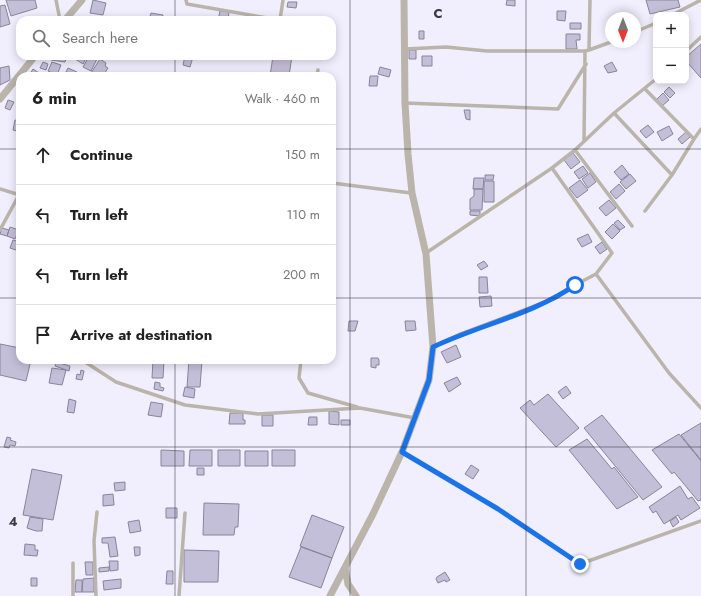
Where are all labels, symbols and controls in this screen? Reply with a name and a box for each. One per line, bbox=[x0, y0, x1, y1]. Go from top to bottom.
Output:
text: C bbox=[433, 4, 443, 23]
north arrow bbox=[605, 12, 641, 48]
map controls bbox=[653, 12, 689, 84]
button: + bbox=[653, 12, 689, 48]
search box bbox=[16, 16, 336, 60]
icon: search bbox=[30, 27, 52, 49]
text: Search here bbox=[62, 27, 138, 49]
button: − bbox=[653, 48, 689, 84]
text: 6 min bbox=[32, 86, 77, 110]
text: Walk · 460 m bbox=[245, 89, 320, 108]
icon: ahead bbox=[32, 144, 54, 166]
text: Continue bbox=[70, 144, 133, 166]
text: 150 m bbox=[285, 145, 320, 164]
icon: left bbox=[32, 204, 54, 226]
text: Turn left bbox=[70, 204, 128, 226]
text: 110 m bbox=[286, 205, 320, 224]
icon: left bbox=[32, 264, 54, 286]
text: Turn left bbox=[70, 264, 128, 286]
text: 200 m bbox=[283, 265, 320, 284]
route start bbox=[566, 276, 584, 294]
icon: arrive bbox=[32, 324, 54, 346]
text: Arrive at destination bbox=[70, 324, 212, 346]
text: 4 bbox=[8, 512, 18, 531]
route end bbox=[571, 555, 589, 573]

